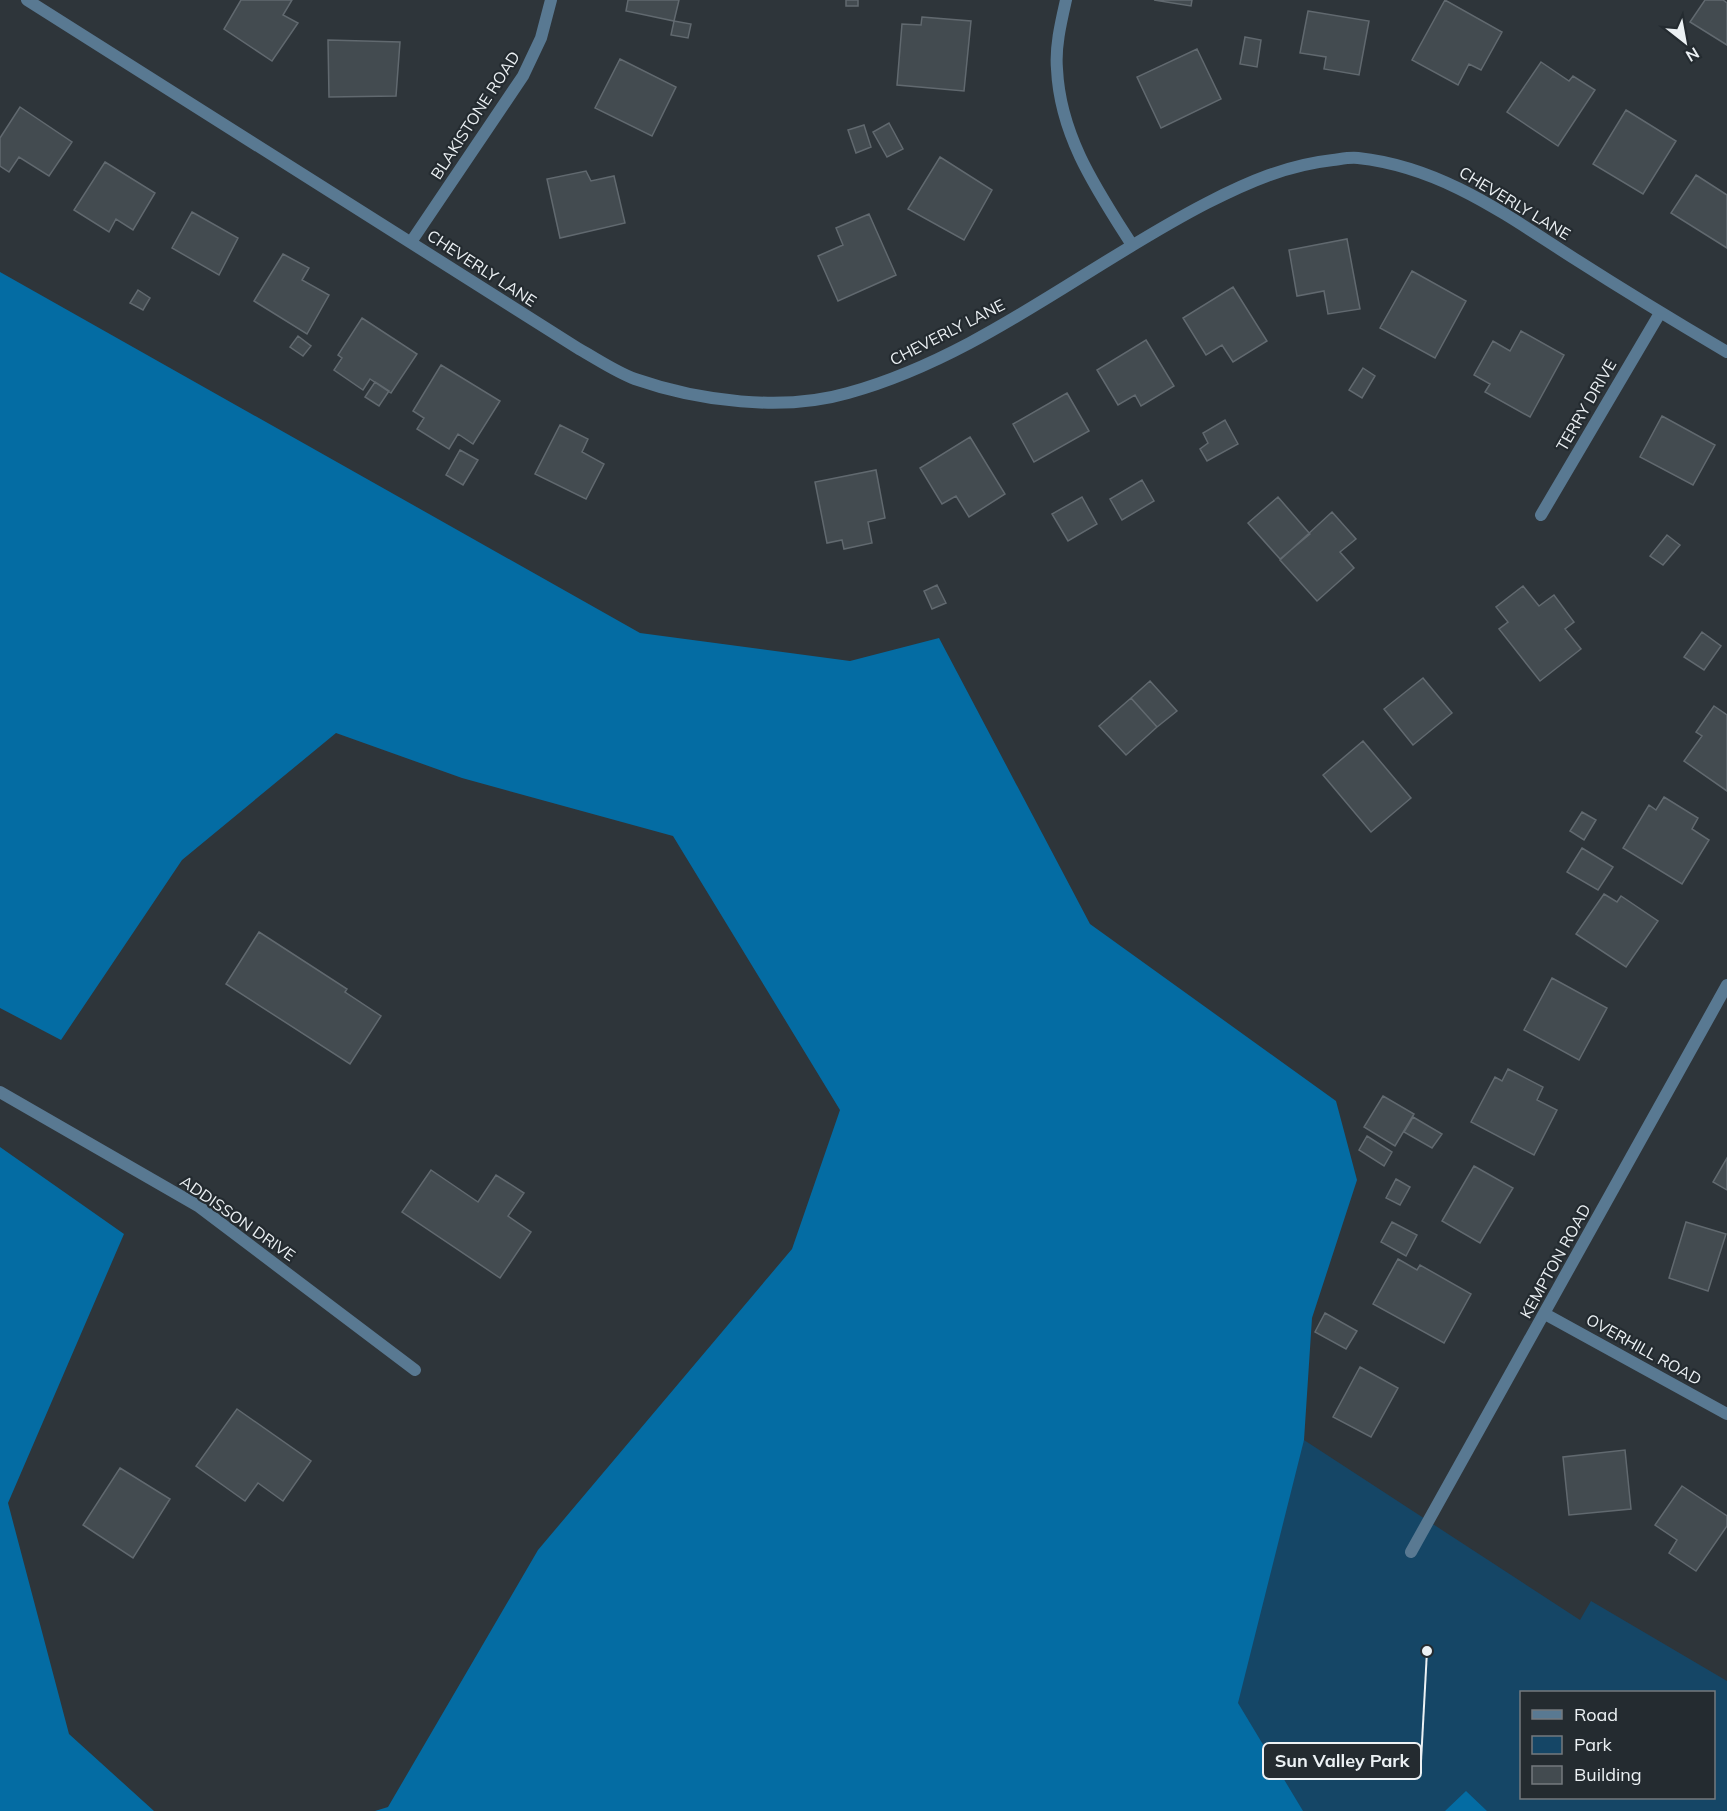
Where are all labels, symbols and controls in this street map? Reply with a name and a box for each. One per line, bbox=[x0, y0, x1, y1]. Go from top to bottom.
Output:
north arrow bbox=[1655, 12, 1715, 72]
text: N bbox=[1682, 43, 1703, 67]
street label: BLAKISTONE ROAD bbox=[426, 47, 524, 183]
street label: CHEVERLY LANE bbox=[1456, 162, 1574, 244]
street label: CHEVERLY LANE bbox=[424, 225, 540, 311]
street label: CHEVERLY LANE bbox=[886, 294, 1008, 370]
street label: TERRY DRIVE bbox=[1552, 356, 1620, 454]
street label: ADDISSON DRIVE bbox=[177, 1171, 299, 1265]
street label: KEMPTON ROAD bbox=[1515, 1200, 1595, 1322]
street label: OVERHILL ROAD bbox=[1583, 1309, 1705, 1389]
legend bbox=[1520, 1691, 1715, 1799]
text: Road bbox=[1574, 1703, 1618, 1726]
text: Park bbox=[1574, 1733, 1613, 1756]
callout: Sun Valley Park bbox=[1263, 1743, 1421, 1779]
text: Sun Valley Park bbox=[1275, 1749, 1410, 1772]
text: Building bbox=[1574, 1763, 1642, 1786]

